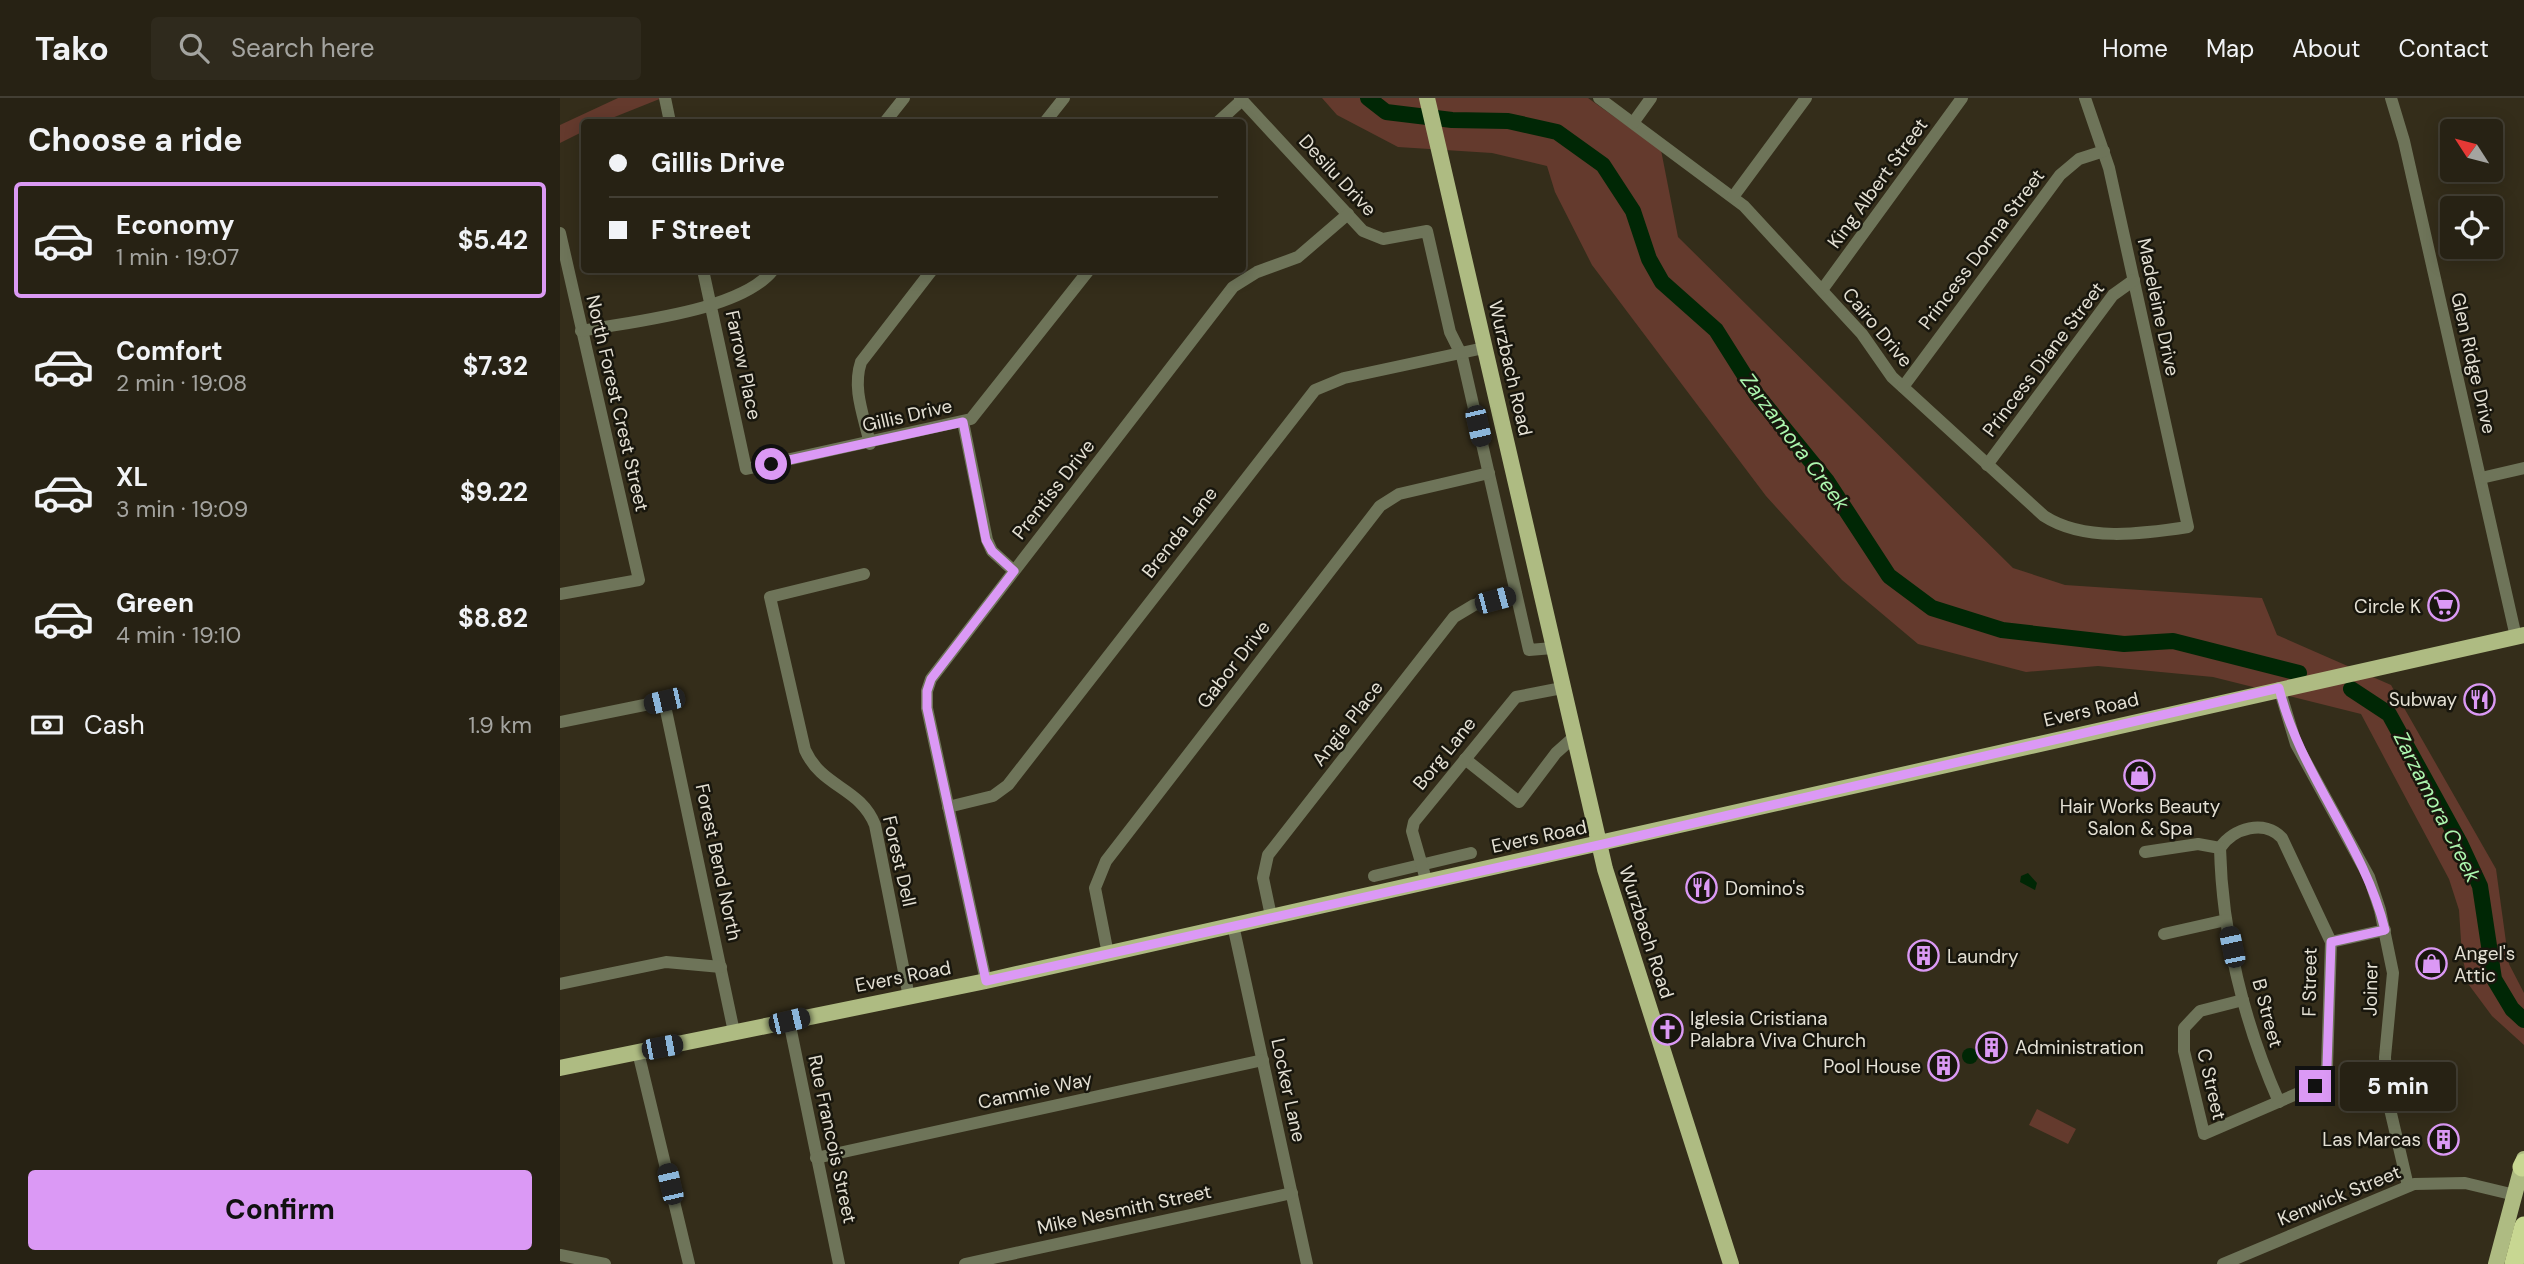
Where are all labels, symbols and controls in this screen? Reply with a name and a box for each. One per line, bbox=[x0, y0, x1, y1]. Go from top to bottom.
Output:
search box bbox=[151, 17, 641, 80]
text: Tako bbox=[35, 27, 109, 70]
icon: search bbox=[175, 29, 213, 67]
text: Search here bbox=[231, 31, 374, 65]
text: Home bbox=[2102, 33, 2168, 64]
text: Map bbox=[2206, 33, 2254, 64]
text: About bbox=[2292, 33, 2361, 64]
text: Contact bbox=[2399, 33, 2489, 64]
street label: King Albert Street bbox=[1822, 113, 1933, 253]
text: Choose a ride bbox=[28, 119, 243, 161]
north arrow bbox=[2440, 119, 2502, 182]
map controls bbox=[2440, 119, 2503, 259]
street label: Desilu Drive bbox=[1293, 129, 1382, 222]
text: Gillis Drive bbox=[651, 146, 785, 180]
street label: Princess Donna Street bbox=[1913, 164, 2050, 335]
button: locate bbox=[2440, 196, 2503, 259]
text: Economy bbox=[116, 208, 234, 242]
icon: car bbox=[32, 209, 95, 272]
text: F Street bbox=[651, 213, 751, 247]
text: $5.42 bbox=[458, 223, 528, 257]
street label: Madeleine Drive bbox=[2132, 236, 2185, 378]
text: 1 min · 19:07 bbox=[116, 242, 239, 272]
street label: Princess Diane Street bbox=[1977, 277, 2110, 442]
street label: Cairo Drive bbox=[1837, 282, 1918, 372]
street label: Glen Ridge Drive bbox=[2445, 290, 2502, 436]
street label: North Forest Crest Street bbox=[580, 292, 655, 514]
street label: Wurzbach Road bbox=[1483, 298, 1538, 438]
street label: Farrow Place bbox=[720, 308, 767, 422]
text: Comfort bbox=[116, 334, 222, 368]
icon: car bbox=[32, 335, 95, 398]
text: $7.32 bbox=[463, 349, 528, 383]
water label: Zarzamora Creek bbox=[1734, 367, 1856, 517]
text: 2 min · 19:08 bbox=[116, 368, 247, 398]
street label: Gillis Drive bbox=[860, 393, 955, 438]
car bbox=[1464, 403, 1493, 449]
street label: Prentiss Drive bbox=[1006, 434, 1100, 544]
route start bbox=[755, 448, 787, 480]
text: XL bbox=[116, 460, 148, 494]
icon: car bbox=[32, 461, 95, 524]
text: $9.22 bbox=[460, 475, 528, 509]
street label: Brenda Lane bbox=[1136, 482, 1223, 583]
text: 3 min · 19:09 bbox=[116, 494, 248, 524]
car bbox=[1472, 584, 1519, 616]
text: Green bbox=[116, 586, 194, 620]
icon: car bbox=[32, 587, 95, 650]
supermarket icon: Circle K bbox=[2427, 589, 2461, 623]
place label: Circle K bbox=[2354, 594, 2421, 619]
text: $8.82 bbox=[458, 601, 528, 635]
street label: Gabor Drive bbox=[1191, 615, 1276, 713]
text: 4 min · 19:10 bbox=[116, 620, 241, 650]
street label: Angie Place bbox=[1306, 676, 1389, 771]
restaurant icon: Subway bbox=[2463, 682, 2497, 716]
car bbox=[642, 686, 687, 716]
street label: Evers Road bbox=[2041, 686, 2141, 733]
place label: Subway bbox=[2389, 687, 2457, 712]
icon: cash bbox=[28, 706, 66, 744]
text: Cash bbox=[84, 708, 145, 742]
text: 1.9 km bbox=[468, 710, 532, 740]
street label: Borg Lane bbox=[1407, 712, 1482, 795]
water label: Zarzamora Creek bbox=[2387, 727, 2487, 887]
shop icon: Hair Works Beauty Salon & Spa bbox=[2123, 758, 2157, 792]
street label: Forest Bend North bbox=[690, 781, 747, 943]
place label: Hair Works Beauty Salon & Spa bbox=[2060, 794, 2221, 841]
street label: Forest Dell bbox=[877, 813, 922, 909]
street label: Evers Road bbox=[1489, 814, 1589, 859]
street label: Wurzbach Road bbox=[1613, 863, 1680, 1002]
restaurant icon: Domino's bbox=[1685, 871, 1719, 905]
place label: Domino's bbox=[1725, 876, 1805, 901]
car bbox=[2218, 924, 2247, 970]
building icon: Laundry bbox=[1907, 939, 1941, 973]
place label: Angel's Attic bbox=[2454, 941, 2515, 988]
place label: Laundry bbox=[1947, 944, 2019, 969]
street label: F Street bbox=[2296, 947, 2323, 1017]
shop icon: Angel's Attic bbox=[2414, 947, 2448, 981]
street label: Evers Road bbox=[853, 955, 953, 998]
street label: Joiner bbox=[2358, 962, 2383, 1016]
street label: B Street bbox=[2246, 976, 2289, 1050]
car bbox=[767, 1006, 812, 1036]
place label: Iglesia Cristiana Palabra Viva Church bbox=[1690, 1006, 1866, 1053]
church icon: Iglesia Cristiana Palabra Viva Church bbox=[1650, 1012, 1684, 1046]
building icon: Administration bbox=[1975, 1030, 2009, 1064]
car bbox=[640, 1033, 685, 1061]
place label: Administration bbox=[2015, 1035, 2144, 1060]
street label: Locker Lane bbox=[1265, 1036, 1312, 1144]
street label: C Street bbox=[2191, 1046, 2232, 1122]
building icon: Pool House bbox=[1927, 1049, 1961, 1083]
street label: Rue Francois Street bbox=[802, 1053, 863, 1226]
place label: Pool House bbox=[1823, 1054, 1921, 1079]
callout: 5 min bbox=[2340, 1062, 2455, 1110]
street label: Cammie Way bbox=[976, 1066, 1095, 1115]
route end bbox=[2299, 1070, 2331, 1102]
text: 5 min bbox=[2367, 1071, 2429, 1101]
building icon: Las Marcas bbox=[2427, 1122, 2461, 1156]
place label: Las Marcas bbox=[2322, 1127, 2421, 1152]
street label: Kenwick Street bbox=[2274, 1159, 2404, 1232]
car bbox=[656, 1161, 685, 1207]
button: Confirm bbox=[28, 1170, 532, 1250]
street label: Mike Nesmith Street bbox=[1035, 1179, 1214, 1240]

